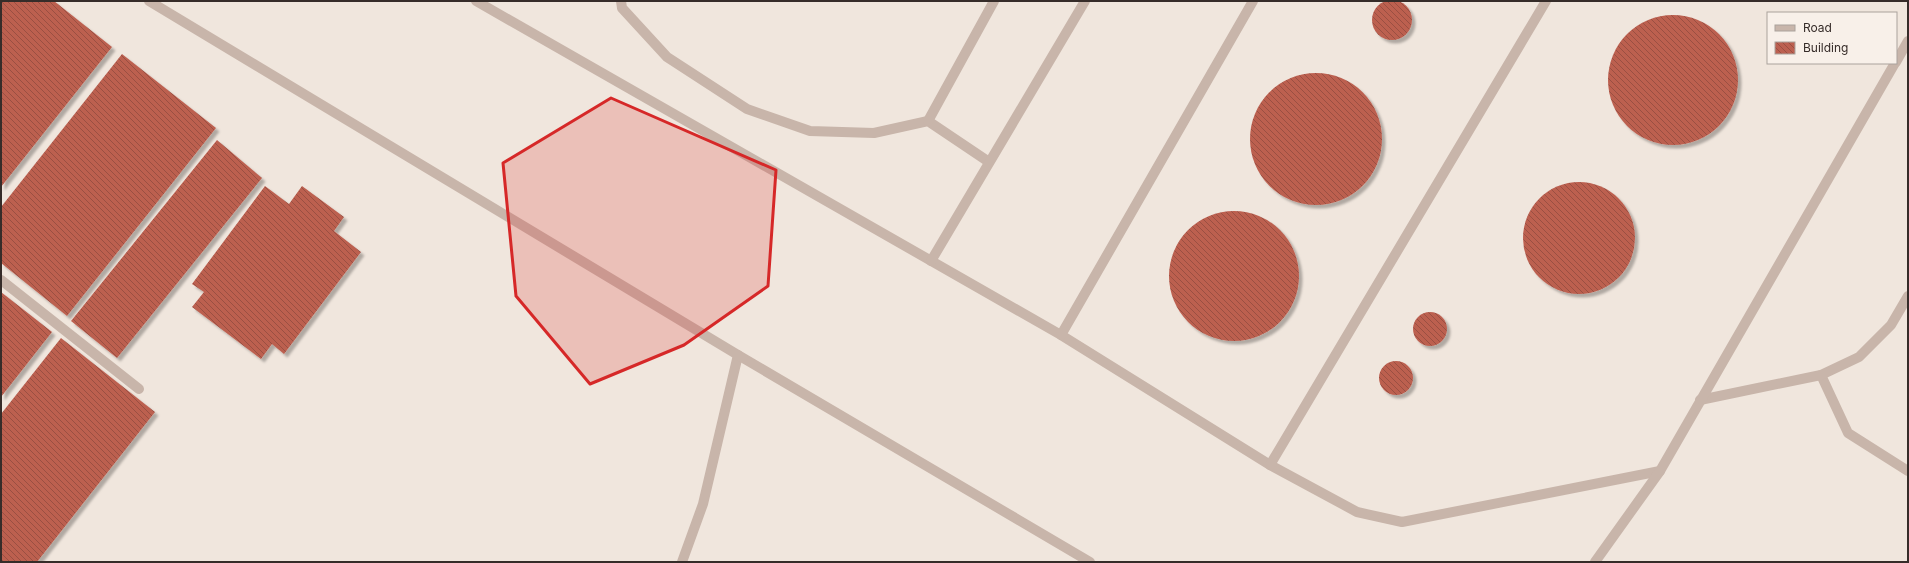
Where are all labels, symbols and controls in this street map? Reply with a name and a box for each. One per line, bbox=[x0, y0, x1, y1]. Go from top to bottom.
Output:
legend bbox=[1767, 12, 1897, 64]
text: Road bbox=[1803, 20, 1832, 35]
text: Building bbox=[1803, 40, 1848, 55]

